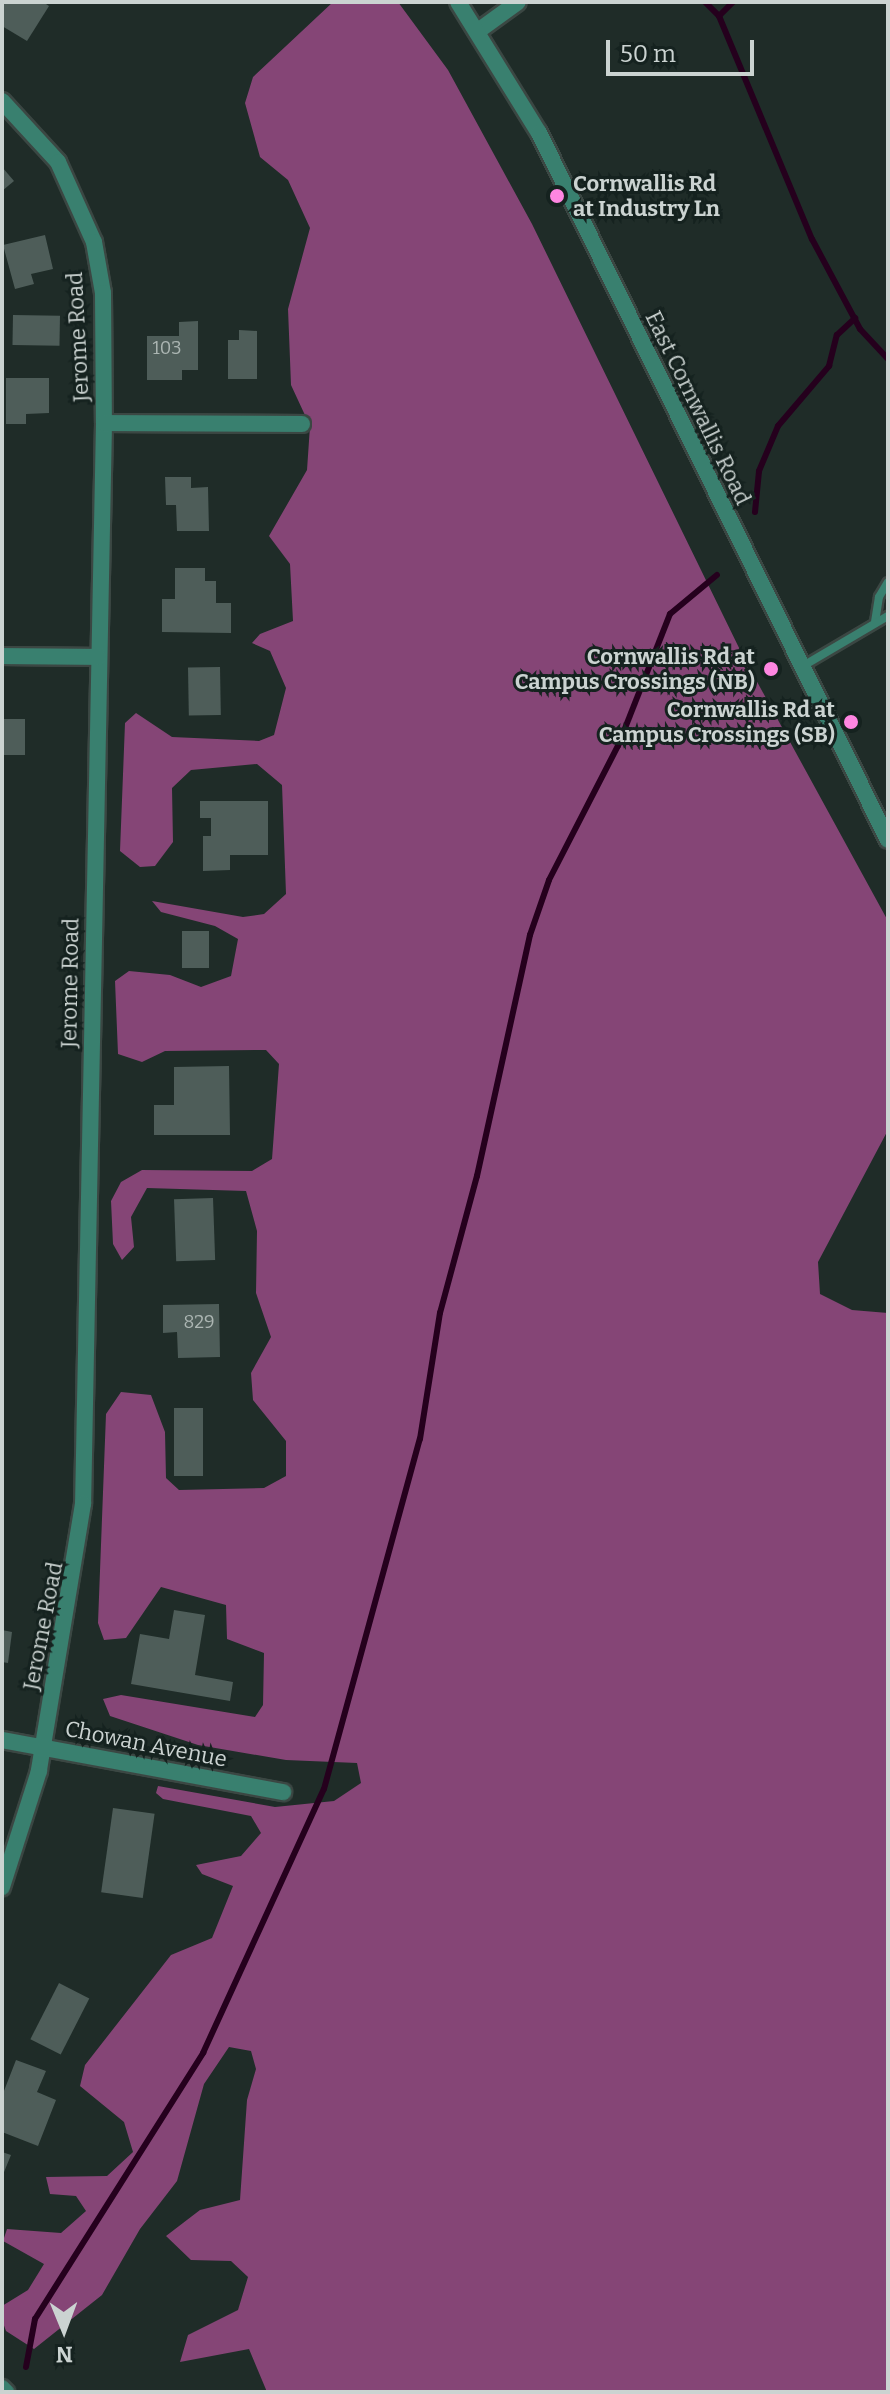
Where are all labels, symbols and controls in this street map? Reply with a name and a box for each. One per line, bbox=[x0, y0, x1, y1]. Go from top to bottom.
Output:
scale bar bbox=[610, 24, 758, 74]
text: 50 m bbox=[620, 40, 676, 68]
place label: Cornwallis Rd at Industry Ln bbox=[573, 170, 720, 222]
marker: Cornwallis Rd at Industry Ln bbox=[548, 187, 566, 205]
street label: Jerome Road bbox=[61, 271, 95, 403]
street label: East Cornwallis Road bbox=[640, 307, 756, 509]
house number: 103 bbox=[152, 337, 182, 359]
place label: Cornwallis Rd at Campus Crossings (NB) bbox=[515, 643, 755, 694]
marker: Cornwallis Rd at Campus Crossings (NB) bbox=[762, 660, 780, 678]
place label: Cornwallis Rd at Campus Crossings (SB) bbox=[599, 696, 835, 748]
marker: Cornwallis Rd at Campus Crossings (SB) bbox=[842, 713, 860, 731]
street label: Jerome Road bbox=[56, 918, 84, 1048]
house number: 829 bbox=[183, 1311, 215, 1333]
street label: Jerome Road bbox=[18, 1560, 68, 1692]
street label: Chowan Avenue bbox=[63, 1715, 229, 1773]
north arrow bbox=[24, 2290, 104, 2370]
text: N bbox=[56, 2341, 73, 2368]

